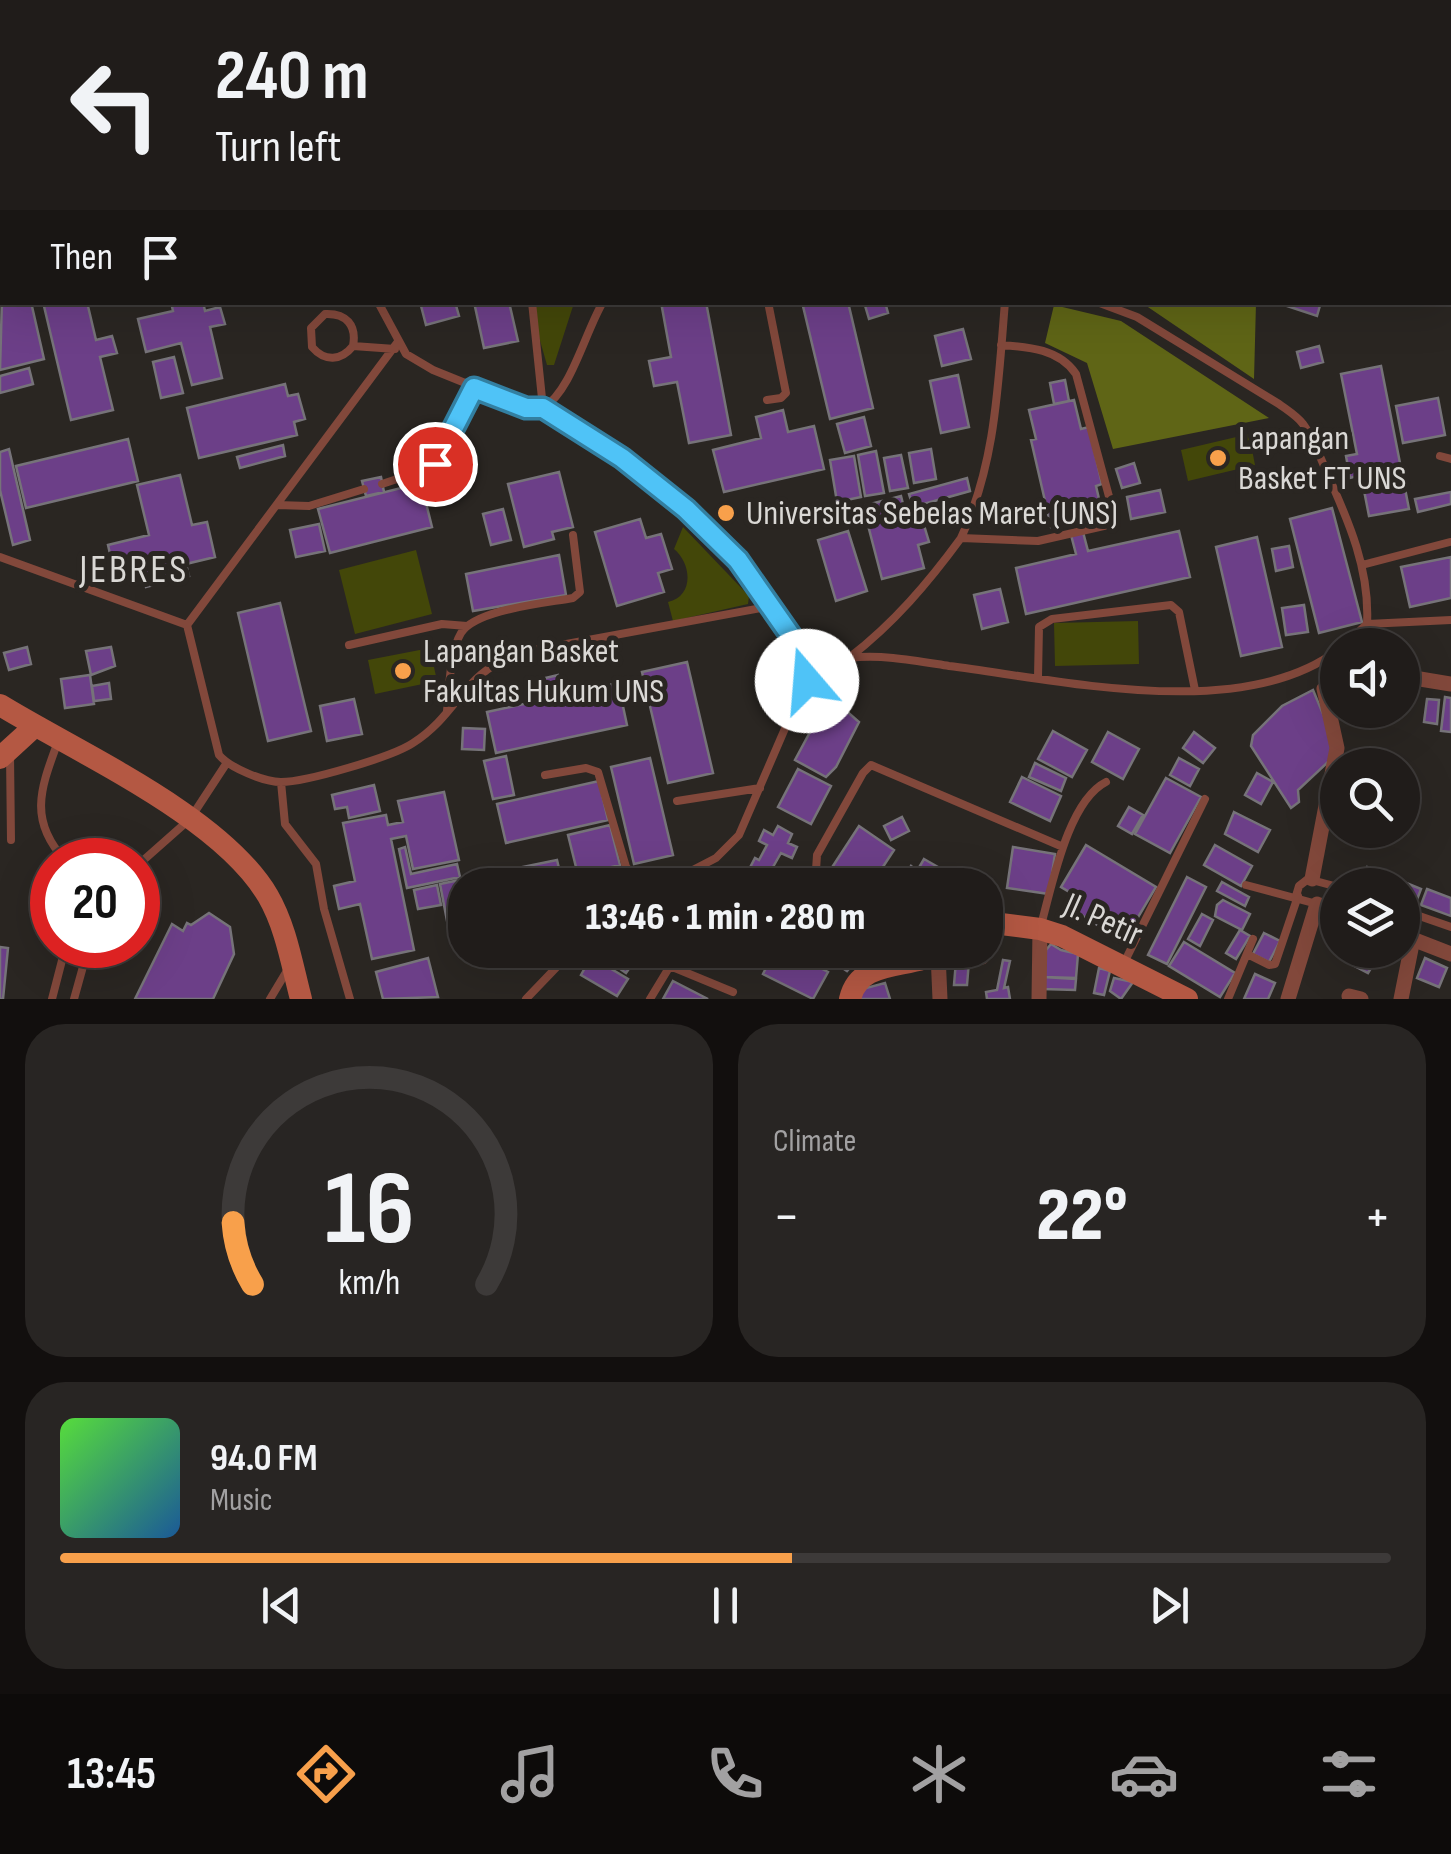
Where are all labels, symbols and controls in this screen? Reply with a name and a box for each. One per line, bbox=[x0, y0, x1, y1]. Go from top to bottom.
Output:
text: 240 m bbox=[215, 35, 369, 119]
icon: left bbox=[50, 40, 180, 170]
text: Turn left bbox=[215, 120, 341, 175]
icon: arrive bbox=[133, 230, 188, 285]
text: Then bbox=[50, 235, 113, 280]
place label: Lapangan Basket FT UNS bbox=[1238, 417, 1406, 500]
pin bbox=[393, 422, 478, 507]
icon: arrive bbox=[408, 437, 463, 492]
marker: Lapangan Basket FT UNS bbox=[1207, 447, 1229, 469]
place label: Universitas Sebelas Maret (UNS) bbox=[746, 492, 1118, 535]
marker: Universitas Sebelas Maret (UNS) bbox=[715, 502, 737, 524]
district label: JEBRES bbox=[78, 546, 189, 594]
map controls bbox=[1320, 628, 1420, 968]
button: sound bbox=[1320, 628, 1420, 728]
position arrow bbox=[755, 629, 859, 733]
place label: Lapangan Basket Fakultas Hukum UNS bbox=[423, 630, 664, 713]
marker: Lapangan Basket Fakultas Hukum UNS bbox=[392, 660, 414, 682]
button: search bbox=[1320, 748, 1420, 848]
speed limit sign: 20 bbox=[30, 838, 160, 968]
button: layers bbox=[1320, 868, 1420, 968]
street label: Jl. Petir bbox=[1056, 883, 1149, 956]
text: 13:46 · 1 min · 280 m bbox=[586, 895, 865, 940]
text: Climate bbox=[773, 1122, 856, 1161]
text: 16 bbox=[324, 1148, 414, 1273]
text: 22° bbox=[1036, 1171, 1128, 1262]
text: − bbox=[773, 1184, 800, 1251]
text: + bbox=[1364, 1184, 1391, 1251]
text: km/h bbox=[338, 1262, 400, 1305]
text: 94.0 FM bbox=[210, 1436, 317, 1481]
text: Music bbox=[210, 1481, 273, 1520]
icon: previous bbox=[254, 1578, 309, 1633]
icon: pause bbox=[698, 1578, 753, 1633]
icon: next bbox=[1142, 1578, 1197, 1633]
icon: directions bbox=[291, 1739, 361, 1809]
icon: music bbox=[495, 1739, 565, 1809]
icon: phone bbox=[700, 1739, 770, 1809]
icon: climate bbox=[904, 1739, 974, 1809]
icon: car bbox=[1109, 1739, 1179, 1809]
icon: filters bbox=[1314, 1739, 1384, 1809]
text: 13:45 bbox=[67, 1747, 156, 1802]

